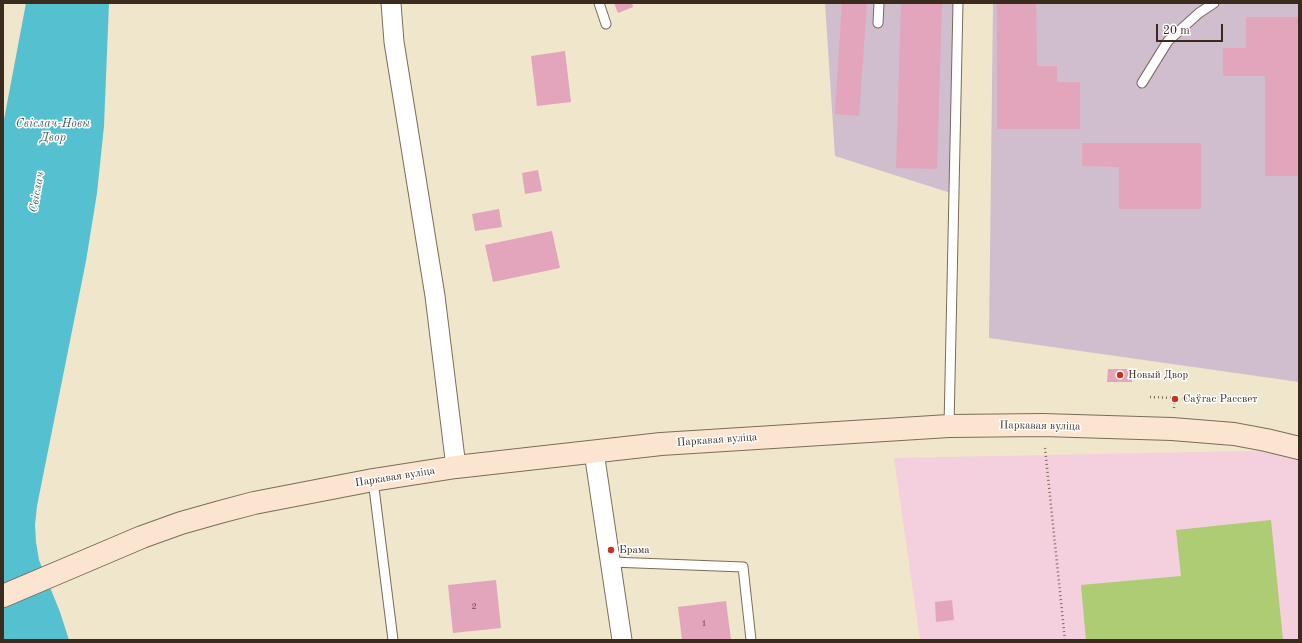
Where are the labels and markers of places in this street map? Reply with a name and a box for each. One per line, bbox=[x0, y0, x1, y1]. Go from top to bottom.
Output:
place label: Новый Двор bbox=[1128, 368, 1188, 382]
marker: Новый Двор bbox=[1115, 370, 1125, 380]
place label: Саўгас Рассвет bbox=[1183, 392, 1257, 406]
marker: Саўгас Рассвет bbox=[1170, 394, 1180, 404]
place label: Брама bbox=[619, 543, 650, 557]
marker: Брама bbox=[606, 545, 616, 555]

